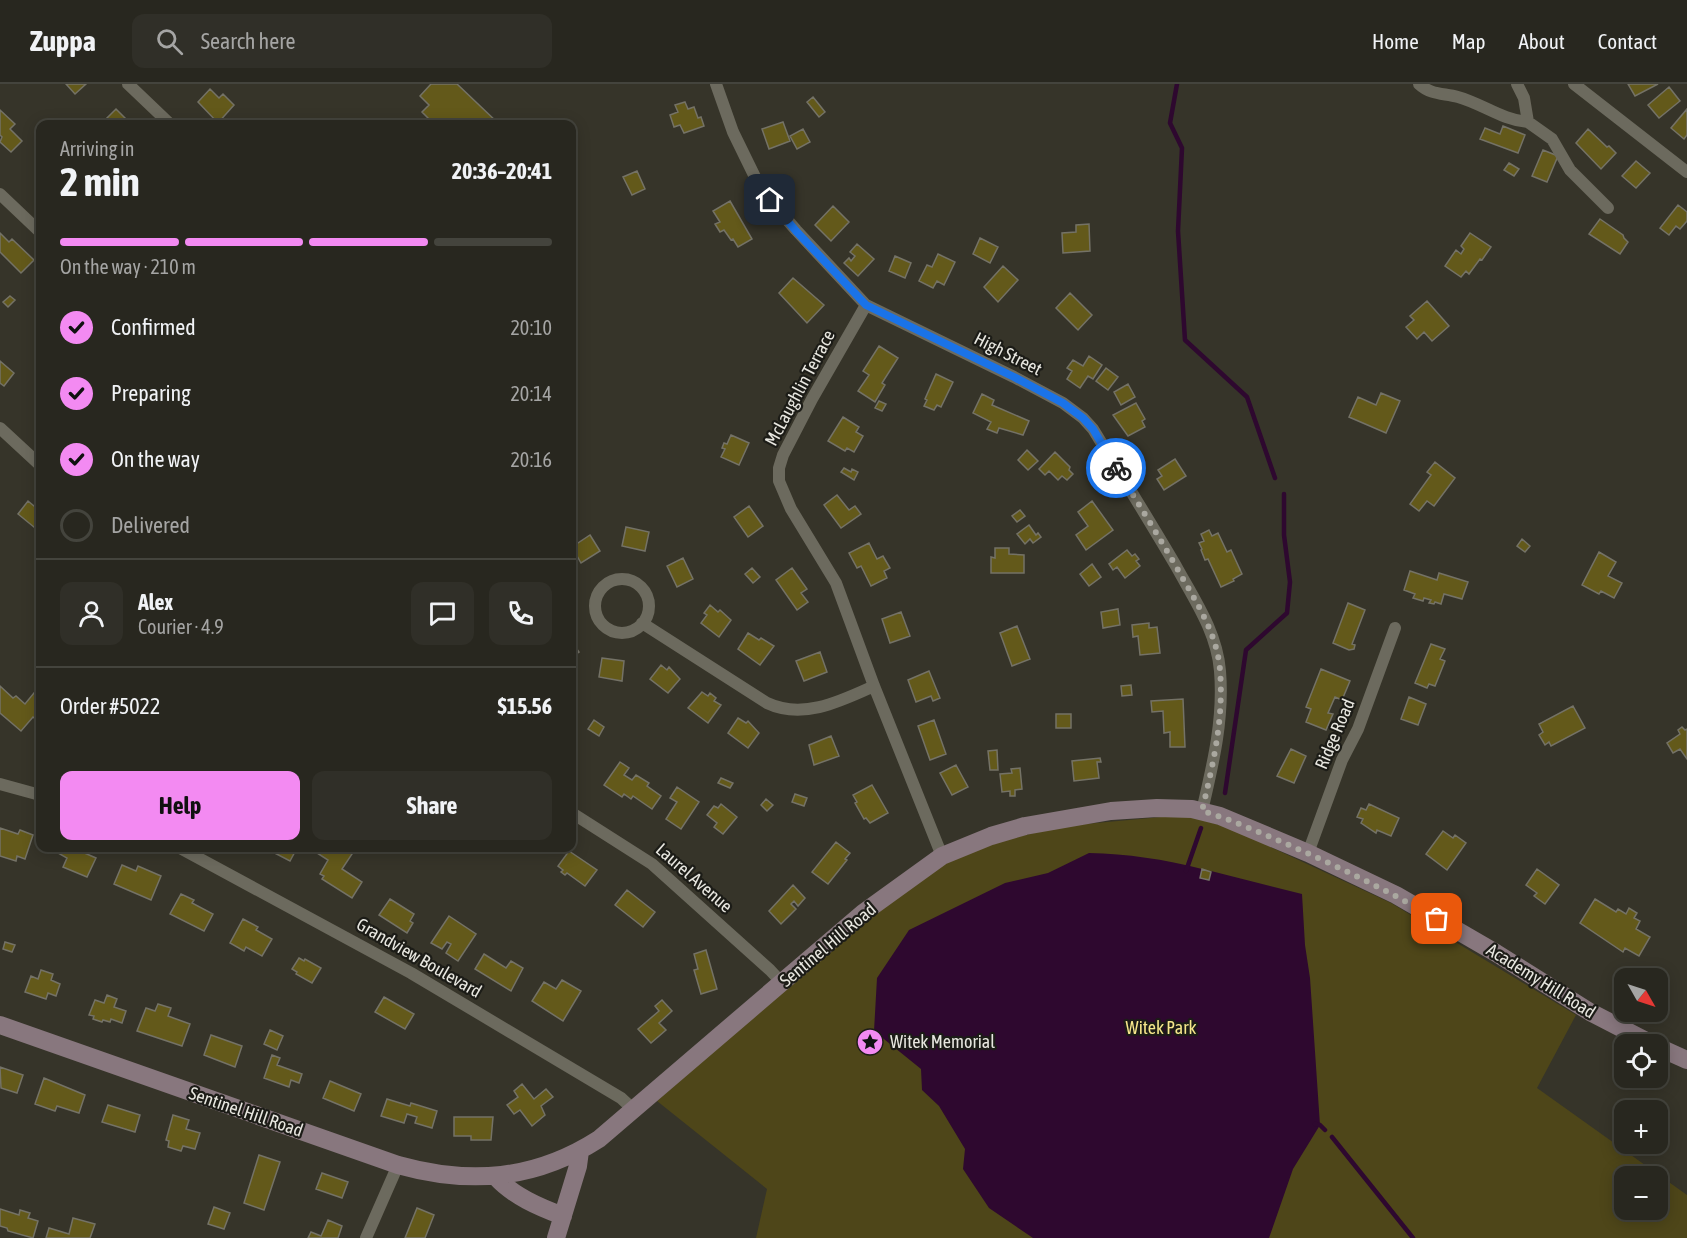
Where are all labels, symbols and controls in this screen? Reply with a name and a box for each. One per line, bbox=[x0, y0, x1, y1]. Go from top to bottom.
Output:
search box bbox=[132, 14, 552, 68]
text: Zuppa bbox=[30, 25, 96, 57]
icon: search bbox=[153, 25, 186, 58]
text: Search here bbox=[201, 28, 296, 54]
text: Home bbox=[1372, 29, 1419, 53]
text: Map bbox=[1452, 29, 1486, 53]
text: About bbox=[1519, 29, 1565, 53]
text: Contact bbox=[1598, 29, 1657, 53]
text: Arriving in bbox=[60, 137, 134, 160]
text: 20:36–20:41 bbox=[452, 158, 552, 184]
text: 2 min bbox=[60, 160, 140, 204]
pin bbox=[744, 174, 795, 225]
icon: home bbox=[753, 183, 786, 216]
text: On the way · 210 m bbox=[60, 255, 196, 278]
icon: check bbox=[60, 311, 93, 344]
text: Confirmed bbox=[111, 314, 196, 340]
text: 20:10 bbox=[510, 316, 552, 339]
street label: McLaughlin Terrace bbox=[760, 326, 839, 449]
street label: High Street bbox=[971, 328, 1046, 379]
icon: check bbox=[60, 377, 93, 410]
text: Preparing bbox=[111, 380, 191, 406]
text: 20:14 bbox=[510, 382, 552, 405]
courier bbox=[1086, 438, 1146, 498]
icon: check bbox=[60, 443, 93, 476]
text: On the way bbox=[111, 446, 200, 472]
text: 20:16 bbox=[510, 448, 552, 471]
icon: bike bbox=[1100, 452, 1133, 485]
text: Delivered bbox=[111, 512, 190, 538]
button: person bbox=[60, 582, 123, 645]
button: chat bbox=[411, 582, 474, 645]
button: phone bbox=[489, 582, 552, 645]
text: Alex bbox=[138, 589, 173, 615]
text: Courier · 4.9 bbox=[138, 615, 224, 638]
text: Order #5022 bbox=[60, 693, 160, 719]
text: $15.56 bbox=[497, 693, 552, 719]
street label: Ridge Road bbox=[1310, 696, 1359, 772]
button: Help bbox=[60, 771, 300, 840]
button: Share bbox=[312, 771, 552, 840]
street label: Laurel Avenue bbox=[652, 839, 737, 917]
pin bbox=[1411, 893, 1462, 944]
street label: Sentinel Hill Road bbox=[775, 898, 880, 991]
icon: bag bbox=[1420, 902, 1453, 935]
street label: Grandview Boulevard bbox=[353, 913, 485, 1002]
street label: Academy Hill Road bbox=[1483, 939, 1600, 1022]
north arrow bbox=[1614, 968, 1668, 1022]
map controls bbox=[1614, 968, 1668, 1220]
park label: Witek Park bbox=[1126, 1017, 1196, 1038]
place icon: Witek Memorial bbox=[855, 1027, 885, 1057]
place label: Witek Memorial bbox=[890, 1031, 995, 1052]
button: locate bbox=[1614, 1034, 1668, 1088]
street label: Sentinel Hill Road bbox=[187, 1082, 306, 1141]
button: + bbox=[1614, 1100, 1668, 1154]
button: − bbox=[1614, 1166, 1668, 1220]

